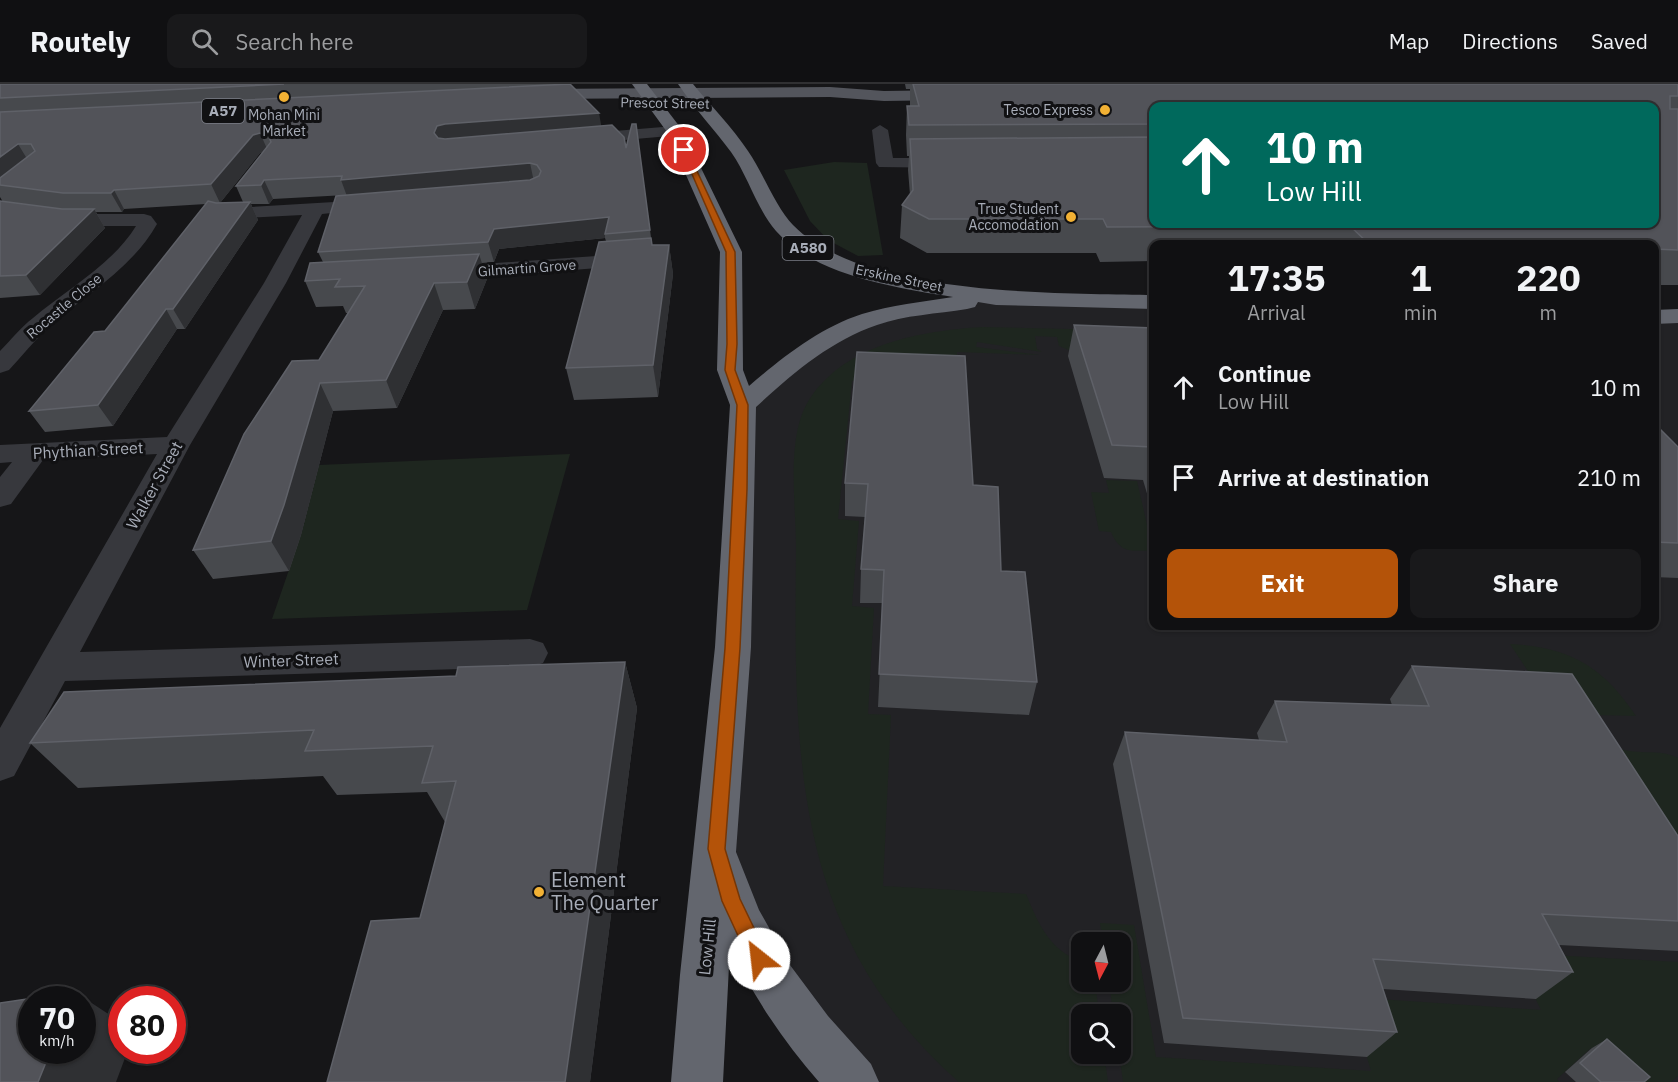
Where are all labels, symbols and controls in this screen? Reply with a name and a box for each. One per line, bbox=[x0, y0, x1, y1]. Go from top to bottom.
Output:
search box bbox=[167, 14, 587, 68]
text: Routely bbox=[30, 23, 131, 60]
icon: search bbox=[188, 25, 221, 58]
text: Search here bbox=[236, 27, 354, 56]
text: Map bbox=[1389, 27, 1429, 55]
text: Directions bbox=[1462, 27, 1558, 55]
text: Saved bbox=[1591, 27, 1648, 55]
marker: Mohan Mini Market bbox=[277, 90, 291, 104]
street label: Prescot Street bbox=[620, 93, 710, 113]
road number: A57 bbox=[202, 99, 244, 123]
place label: Tesco Express bbox=[1004, 101, 1093, 119]
marker: Tesco Express bbox=[1098, 103, 1112, 117]
place label: Mohan Mini Market bbox=[248, 106, 320, 140]
text: 10 m bbox=[1266, 120, 1364, 175]
pin bbox=[658, 124, 709, 175]
icon: ahead bbox=[1167, 126, 1245, 204]
icon: arrive bbox=[667, 133, 700, 166]
text: Low Hill bbox=[1266, 173, 1362, 208]
place label: True Student Accomodation bbox=[968, 200, 1059, 234]
marker: True Student Accomodation bbox=[1064, 210, 1078, 224]
road number: A580 bbox=[782, 236, 834, 260]
text: 17:35 bbox=[1227, 254, 1326, 301]
text: 1 bbox=[1410, 254, 1432, 301]
text: 220 bbox=[1516, 254, 1581, 301]
street label: Gilmartin Grove bbox=[477, 256, 577, 280]
street label: Erskine Street bbox=[854, 260, 944, 296]
street label: Rocastle Close bbox=[23, 269, 105, 343]
text: Arrival bbox=[1247, 299, 1306, 326]
text: min bbox=[1404, 299, 1438, 326]
text: m bbox=[1540, 299, 1557, 326]
text: Continue bbox=[1218, 359, 1311, 388]
icon: ahead bbox=[1167, 371, 1200, 404]
text: 10 m bbox=[1590, 373, 1641, 402]
text: Low Hill bbox=[1218, 388, 1289, 415]
street label: Phythian Street bbox=[32, 437, 144, 463]
street label: Walker Street bbox=[122, 438, 186, 532]
icon: arrive bbox=[1167, 461, 1200, 494]
text: Arrive at destination bbox=[1218, 463, 1429, 492]
text: 210 m bbox=[1577, 463, 1641, 492]
button: Exit bbox=[1167, 549, 1398, 618]
button: Share bbox=[1410, 549, 1641, 618]
street label: Winter Street bbox=[243, 648, 339, 672]
place label: Element The Quarter bbox=[551, 866, 658, 916]
marker: Element The Quarter bbox=[532, 885, 546, 899]
street label: Low Hill bbox=[694, 918, 720, 976]
position arrow bbox=[727, 927, 791, 991]
north arrow bbox=[1071, 932, 1131, 992]
map controls bbox=[1071, 932, 1131, 1064]
speed limit sign: 80 bbox=[108, 986, 186, 1064]
text: 70 bbox=[39, 998, 75, 1037]
button: search bbox=[1071, 1004, 1131, 1064]
text: km/h bbox=[39, 1031, 75, 1050]

